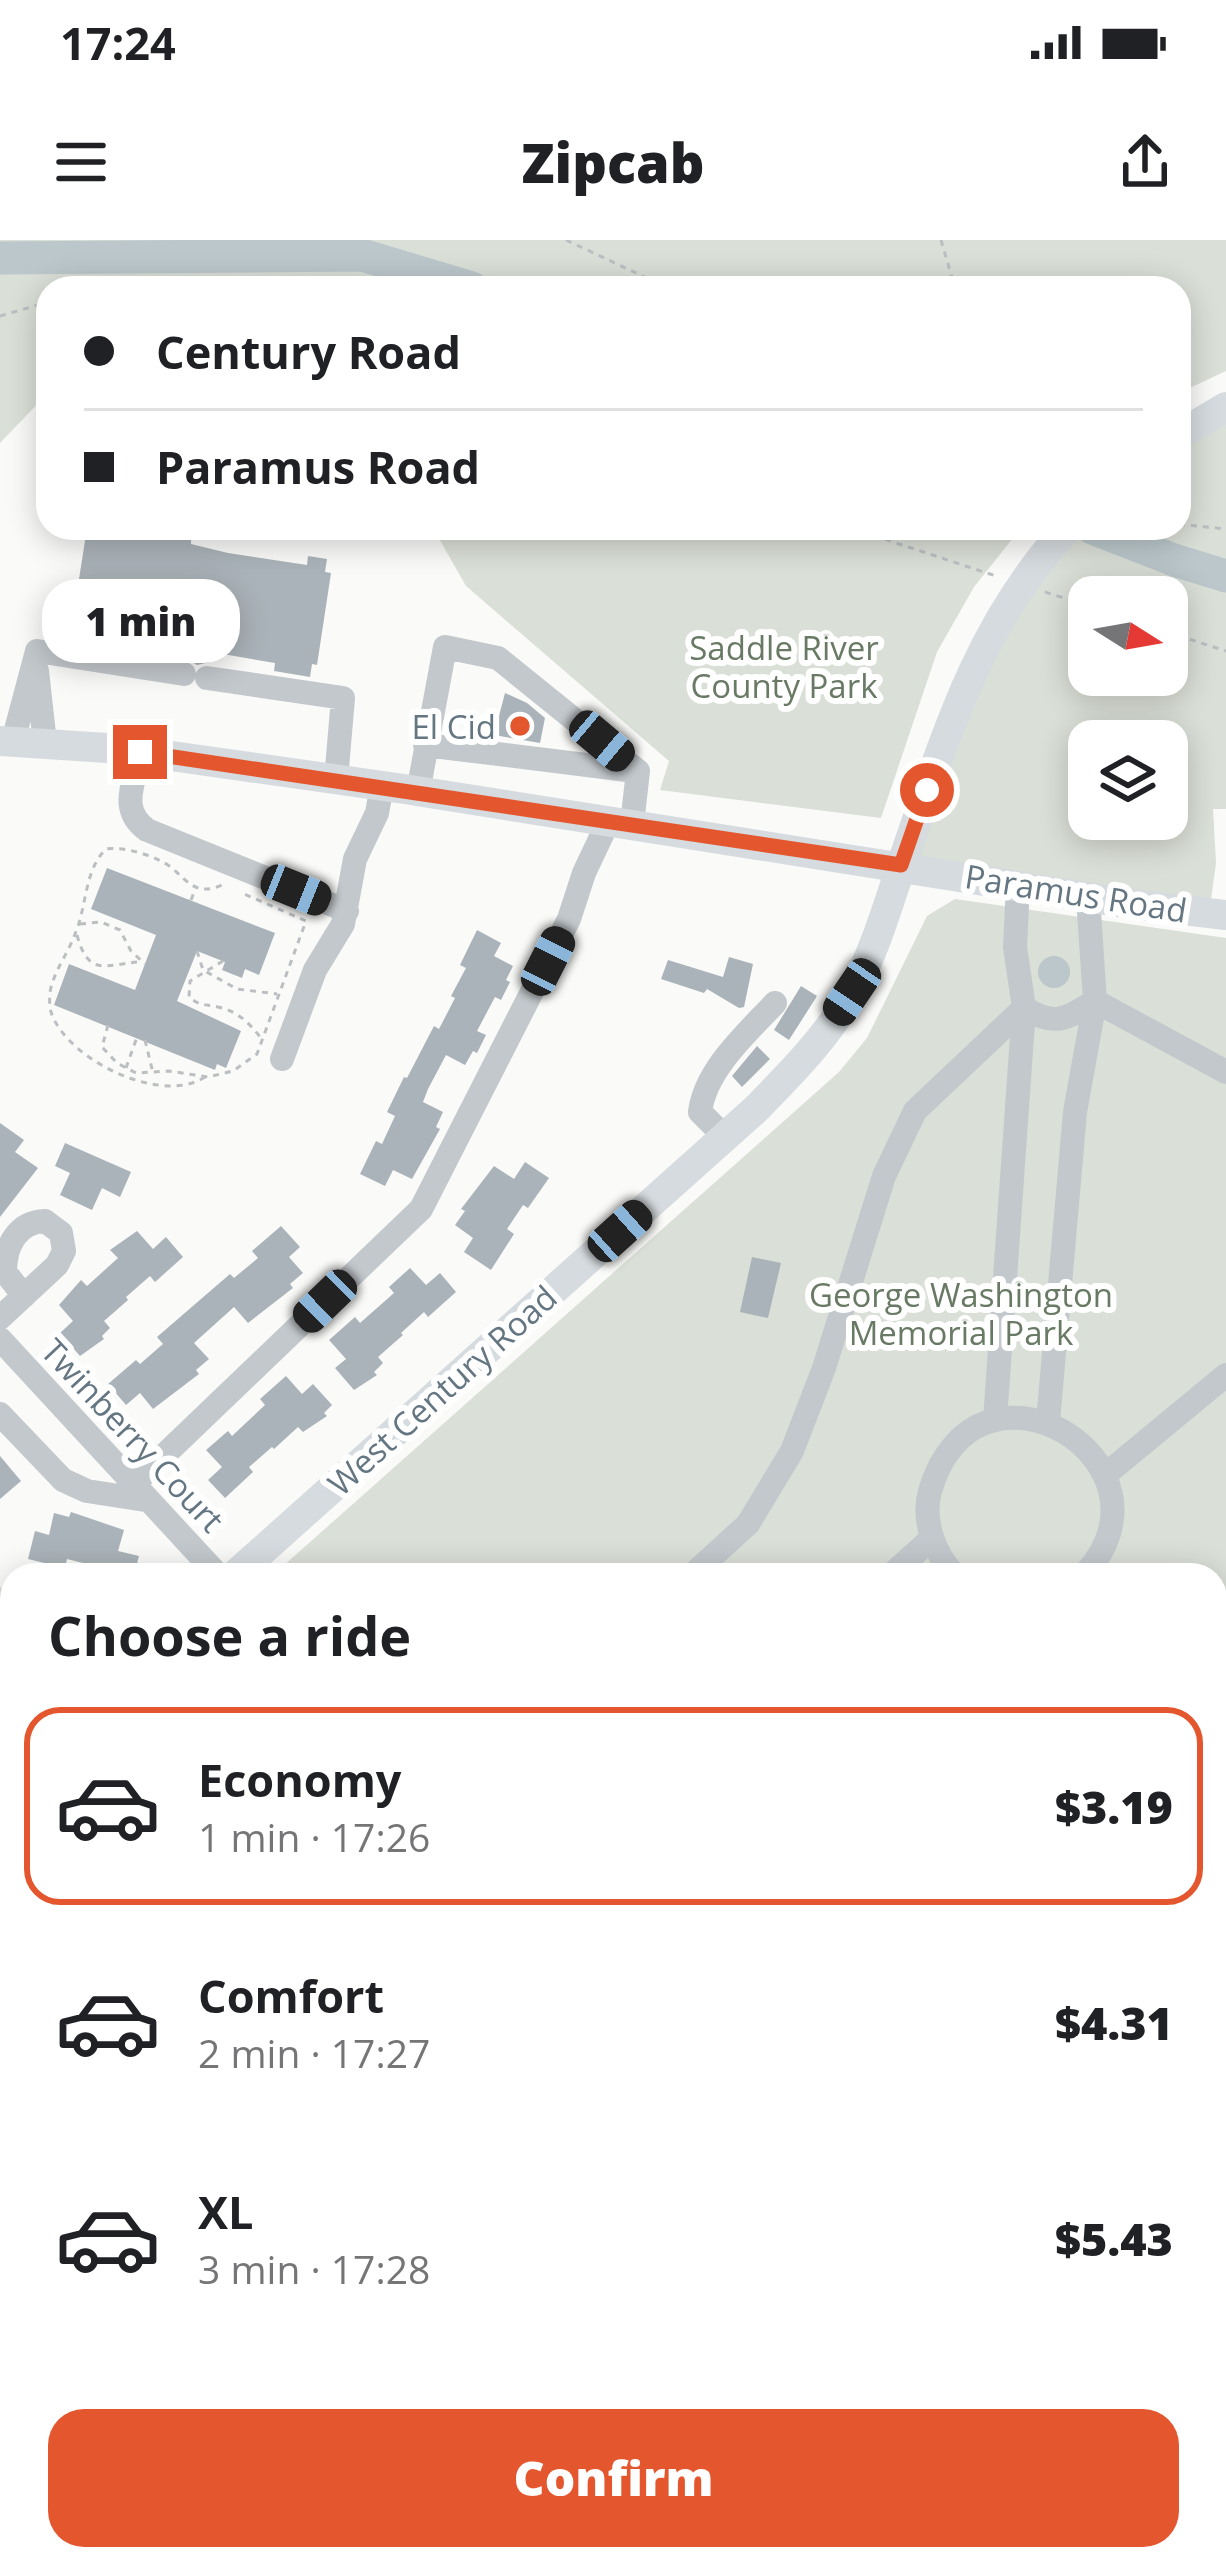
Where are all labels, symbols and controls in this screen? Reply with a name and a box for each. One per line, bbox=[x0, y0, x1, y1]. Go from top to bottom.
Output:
text: 17:24 bbox=[60, 12, 176, 73]
text: Zipcab bbox=[522, 125, 704, 199]
icon: menu bbox=[48, 129, 114, 195]
icon: share bbox=[1112, 129, 1178, 195]
text: Century Road bbox=[156, 321, 461, 382]
text: Paramus Road bbox=[156, 436, 480, 497]
north arrow bbox=[1068, 576, 1188, 696]
map controls bbox=[1068, 576, 1188, 840]
callout: 1 min bbox=[41, 578, 239, 662]
text: 1 min bbox=[86, 594, 196, 647]
park label: Saddle River County Park bbox=[689, 625, 879, 708]
place label: El Cid bbox=[411, 704, 496, 749]
car bbox=[563, 704, 641, 778]
marker: El Cid bbox=[507, 713, 533, 739]
button: layers bbox=[1068, 720, 1188, 840]
route end bbox=[113, 725, 167, 779]
route start bbox=[900, 763, 954, 817]
street label: Paramus Road bbox=[962, 853, 1190, 933]
car bbox=[256, 860, 336, 920]
car bbox=[516, 921, 580, 1001]
car bbox=[817, 952, 887, 1032]
car bbox=[581, 1194, 659, 1268]
car bbox=[287, 1263, 363, 1339]
park label: George Washington Memorial Park bbox=[809, 1272, 1113, 1355]
street label: West Century Road bbox=[318, 1275, 566, 1505]
street label: Twinberry Court bbox=[32, 1329, 234, 1541]
text: Choose a ride bbox=[48, 1598, 411, 1672]
text: Economy bbox=[198, 1749, 401, 1810]
icon: car bbox=[54, 1752, 162, 1860]
text: $3.19 bbox=[1055, 1776, 1173, 1837]
text: 1 min · 17:26 bbox=[198, 1810, 430, 1863]
text: Comfort bbox=[198, 1965, 384, 2026]
icon: car bbox=[54, 1968, 162, 2076]
text: $4.31 bbox=[1055, 1992, 1173, 2053]
text: 2 min · 17:27 bbox=[198, 2026, 430, 2079]
text: XL bbox=[198, 2181, 253, 2242]
icon: car bbox=[54, 2184, 162, 2292]
text: $5.43 bbox=[1055, 2208, 1173, 2269]
text: 3 min · 17:28 bbox=[198, 2242, 430, 2295]
button: Confirm bbox=[48, 2409, 1179, 2547]

